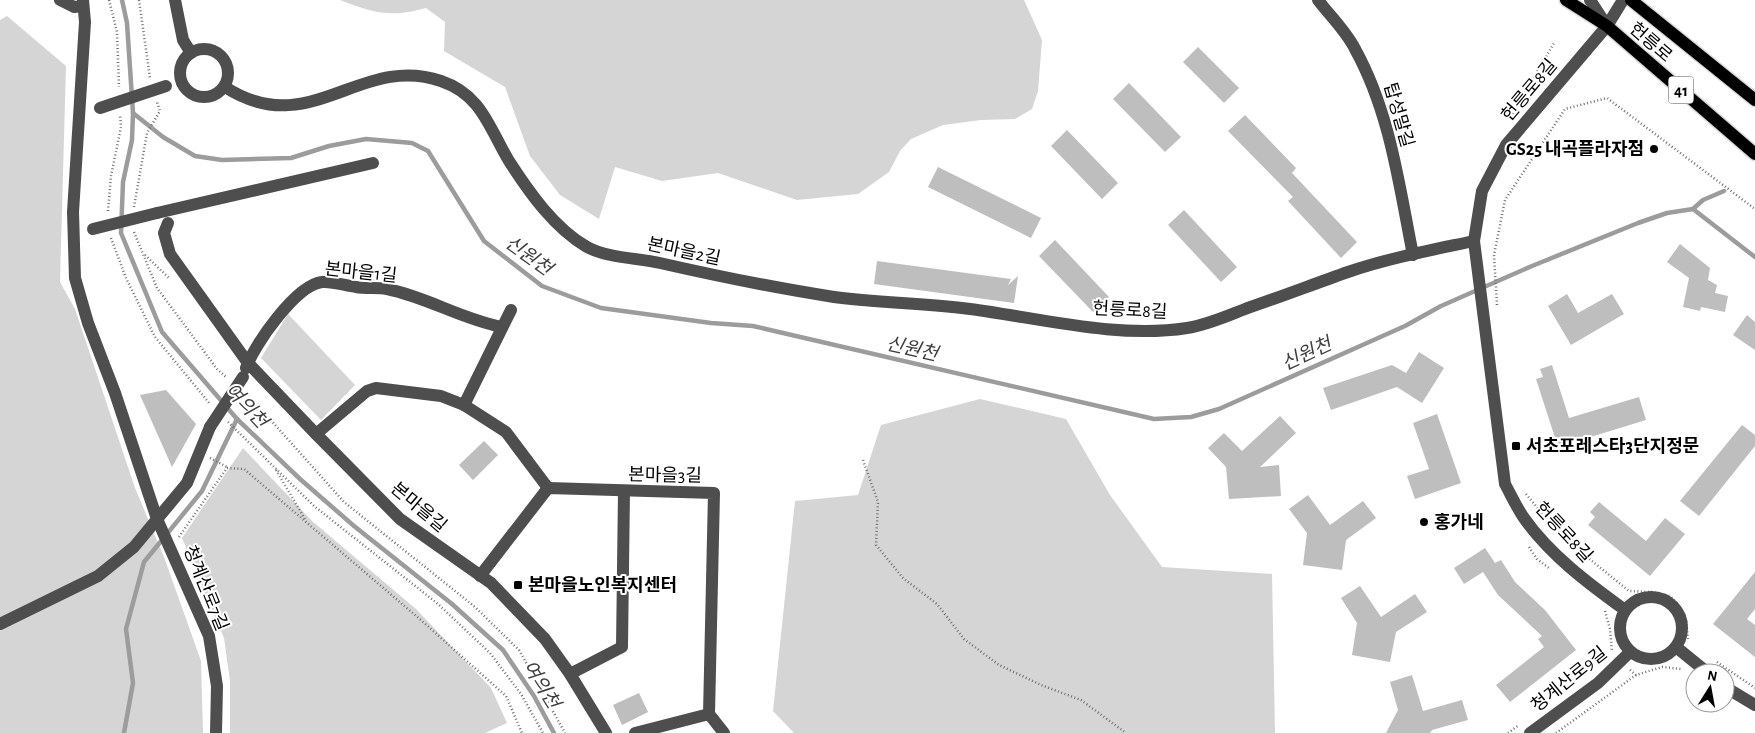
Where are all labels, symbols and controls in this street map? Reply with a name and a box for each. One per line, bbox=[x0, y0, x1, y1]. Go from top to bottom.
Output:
street label: 헌릉로 bbox=[1626, 19, 1676, 66]
street label: 헌릉로8길 bbox=[1498, 56, 1561, 125]
road number: 41 bbox=[1668, 76, 1694, 104]
street label: 탑성말길 bbox=[1380, 81, 1417, 150]
place label: GS25 내곡플라자점 bbox=[1506, 140, 1644, 159]
marker: GS25 내곡플라자점 bbox=[1648, 143, 1660, 155]
water label: 신원천 bbox=[501, 232, 557, 280]
street label: 본마을2길 bbox=[646, 234, 722, 269]
street label: 본마을1길 bbox=[324, 259, 398, 286]
street label: 헌릉로8길 bbox=[1092, 299, 1168, 322]
water label: 신원천 bbox=[884, 333, 941, 365]
water label: 신원천 bbox=[1278, 333, 1336, 374]
water label: 여의천 bbox=[221, 380, 272, 433]
place label: 서초포레스타3단지정문 bbox=[1526, 437, 1699, 456]
marker: 서초포레스타3단지정문 bbox=[1510, 440, 1522, 452]
street label: 본마을3길 bbox=[628, 465, 702, 486]
street label: 본마을길 bbox=[387, 479, 450, 536]
street label: 헌릉로8길 bbox=[1531, 499, 1596, 566]
place label: 홍가네 bbox=[1434, 513, 1484, 532]
marker: 홍가네 bbox=[1418, 516, 1430, 528]
street label: 청계산로7길 bbox=[180, 542, 232, 634]
place label: 본마을노인복지센터 bbox=[528, 576, 677, 595]
marker: 본마을노인복지센터 bbox=[512, 579, 524, 591]
street label: 청계산로9길 bbox=[1527, 643, 1611, 715]
water label: 여의천 bbox=[519, 657, 564, 713]
north arrow bbox=[1685, 663, 1735, 713]
text: N bbox=[1706, 668, 1718, 684]

